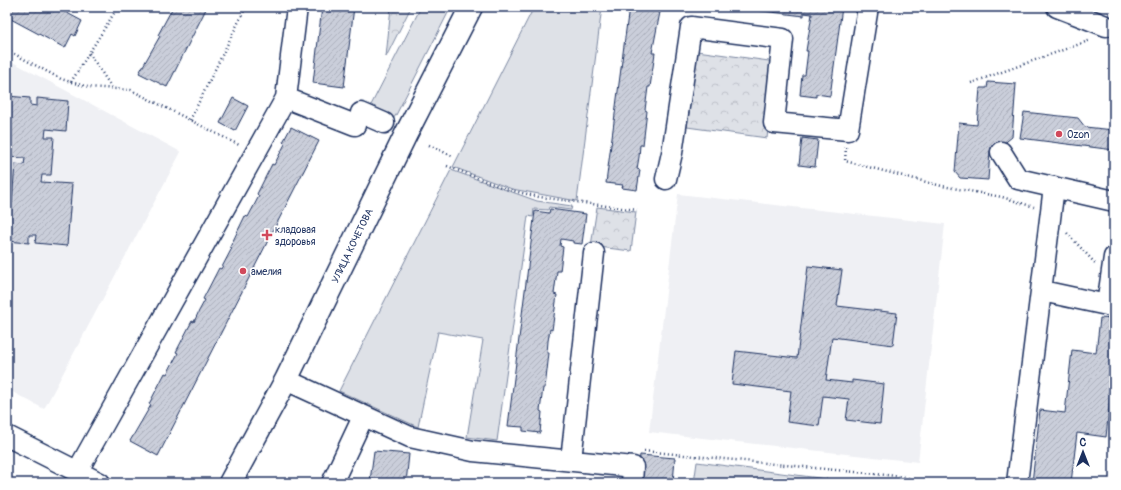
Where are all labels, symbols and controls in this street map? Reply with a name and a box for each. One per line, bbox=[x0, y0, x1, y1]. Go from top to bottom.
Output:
marker: Ozon bbox=[1054, 129, 1064, 139]
place label: Ozon bbox=[1067, 129, 1090, 141]
street label: УЛИЦА КОЧЕТОВА bbox=[329, 206, 376, 285]
place label: кладовая здоровья bbox=[275, 224, 316, 248]
marker: кладовая здоровья bbox=[262, 230, 272, 240]
marker: амелия bbox=[238, 266, 248, 276]
place label: амелия bbox=[251, 266, 282, 278]
north arrow bbox=[1063, 432, 1103, 472]
text: С bbox=[1080, 436, 1087, 449]

